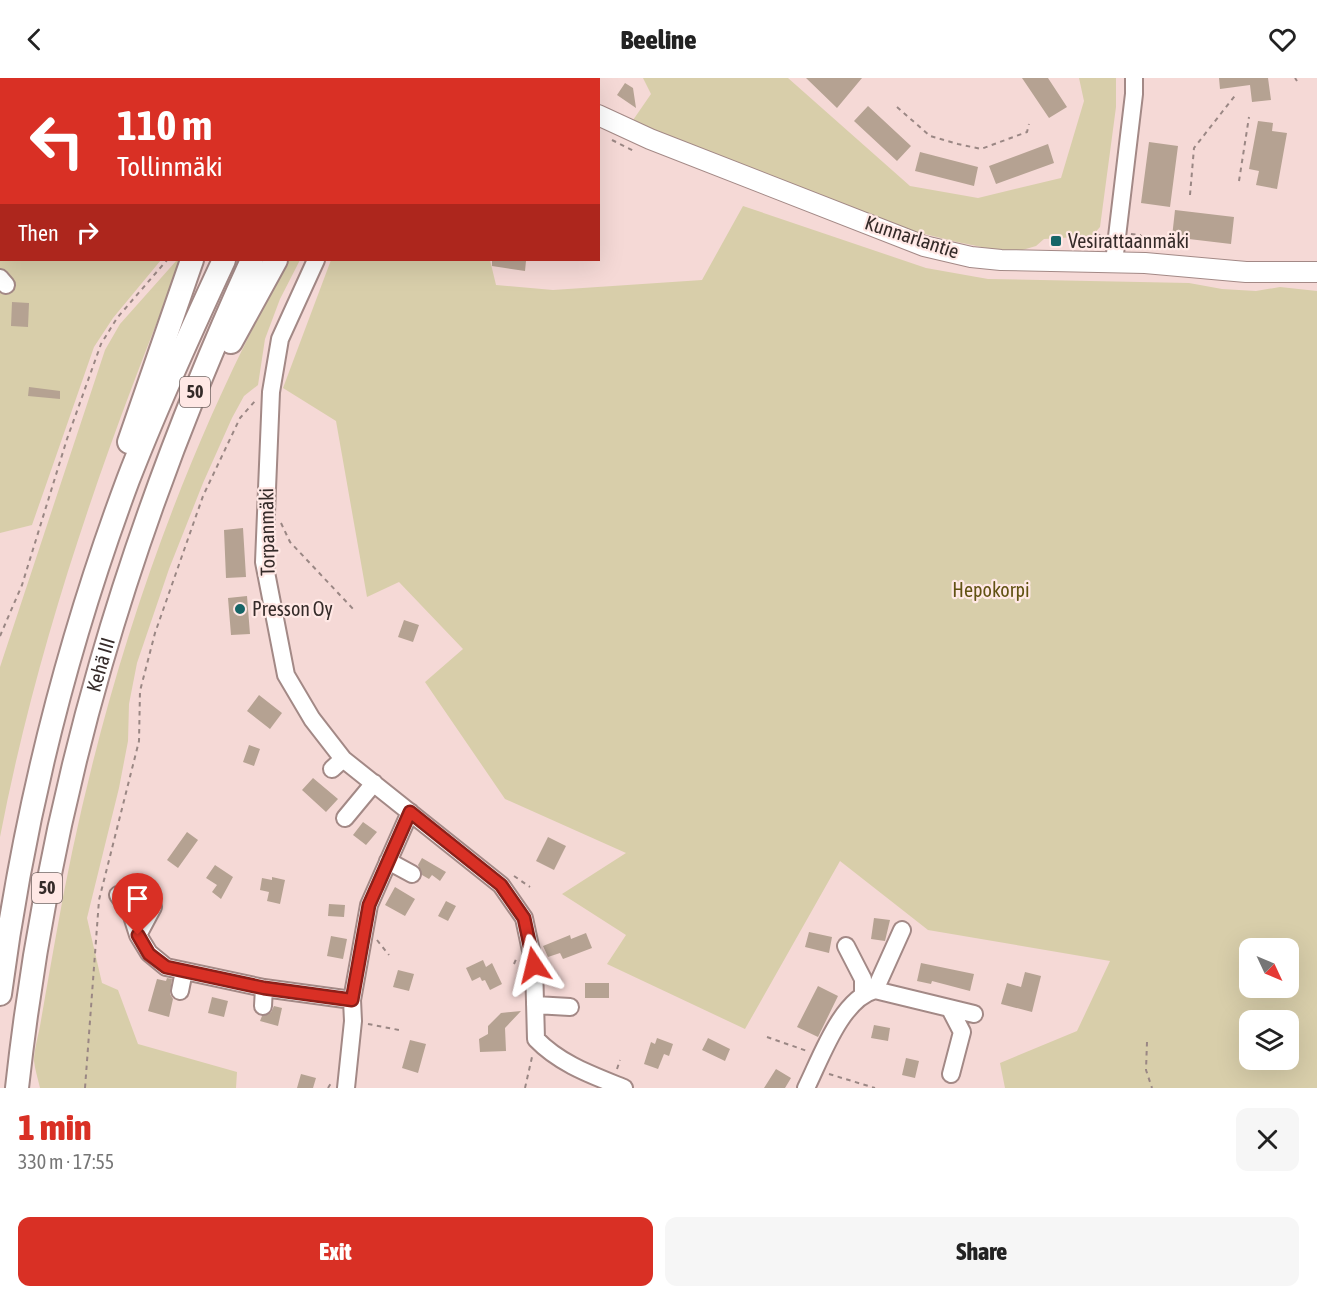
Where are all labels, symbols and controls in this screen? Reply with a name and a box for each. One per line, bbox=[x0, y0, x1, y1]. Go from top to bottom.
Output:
icon: back bbox=[18, 23, 51, 56]
icon: heart bbox=[1266, 23, 1299, 56]
text: Beeline bbox=[621, 24, 696, 55]
text: 110 m bbox=[117, 101, 212, 149]
icon: left bbox=[18, 102, 96, 180]
text: Tollinmäki bbox=[117, 151, 223, 182]
street label: Kunnarlantie bbox=[862, 211, 962, 263]
icon: right bbox=[71, 216, 104, 249]
text: Then bbox=[18, 220, 59, 246]
place label: Vesirattaanmäki bbox=[1068, 229, 1189, 252]
marker: Vesirattaanmäki bbox=[1049, 234, 1063, 248]
road number: 50 bbox=[180, 377, 210, 407]
street label: Torpanmäki bbox=[254, 488, 279, 576]
park label: Hepokorpi bbox=[952, 578, 1030, 601]
place label: Presson Oy bbox=[252, 597, 333, 620]
marker: Presson Oy bbox=[233, 602, 247, 616]
street label: Kehä III bbox=[82, 635, 119, 694]
road number: 50 bbox=[32, 873, 62, 903]
pin bbox=[112, 873, 163, 935]
icon: arrive bbox=[121, 882, 154, 915]
position arrow bbox=[502, 933, 566, 997]
north arrow bbox=[1239, 938, 1299, 998]
map controls bbox=[1239, 938, 1299, 1070]
button: layers bbox=[1239, 1010, 1299, 1070]
text: 1 min bbox=[18, 1106, 92, 1148]
button: close bbox=[1236, 1108, 1299, 1171]
text: 330 m · 17:55 bbox=[18, 1150, 114, 1173]
button: Exit bbox=[18, 1217, 653, 1286]
button: Share bbox=[665, 1217, 1299, 1286]

